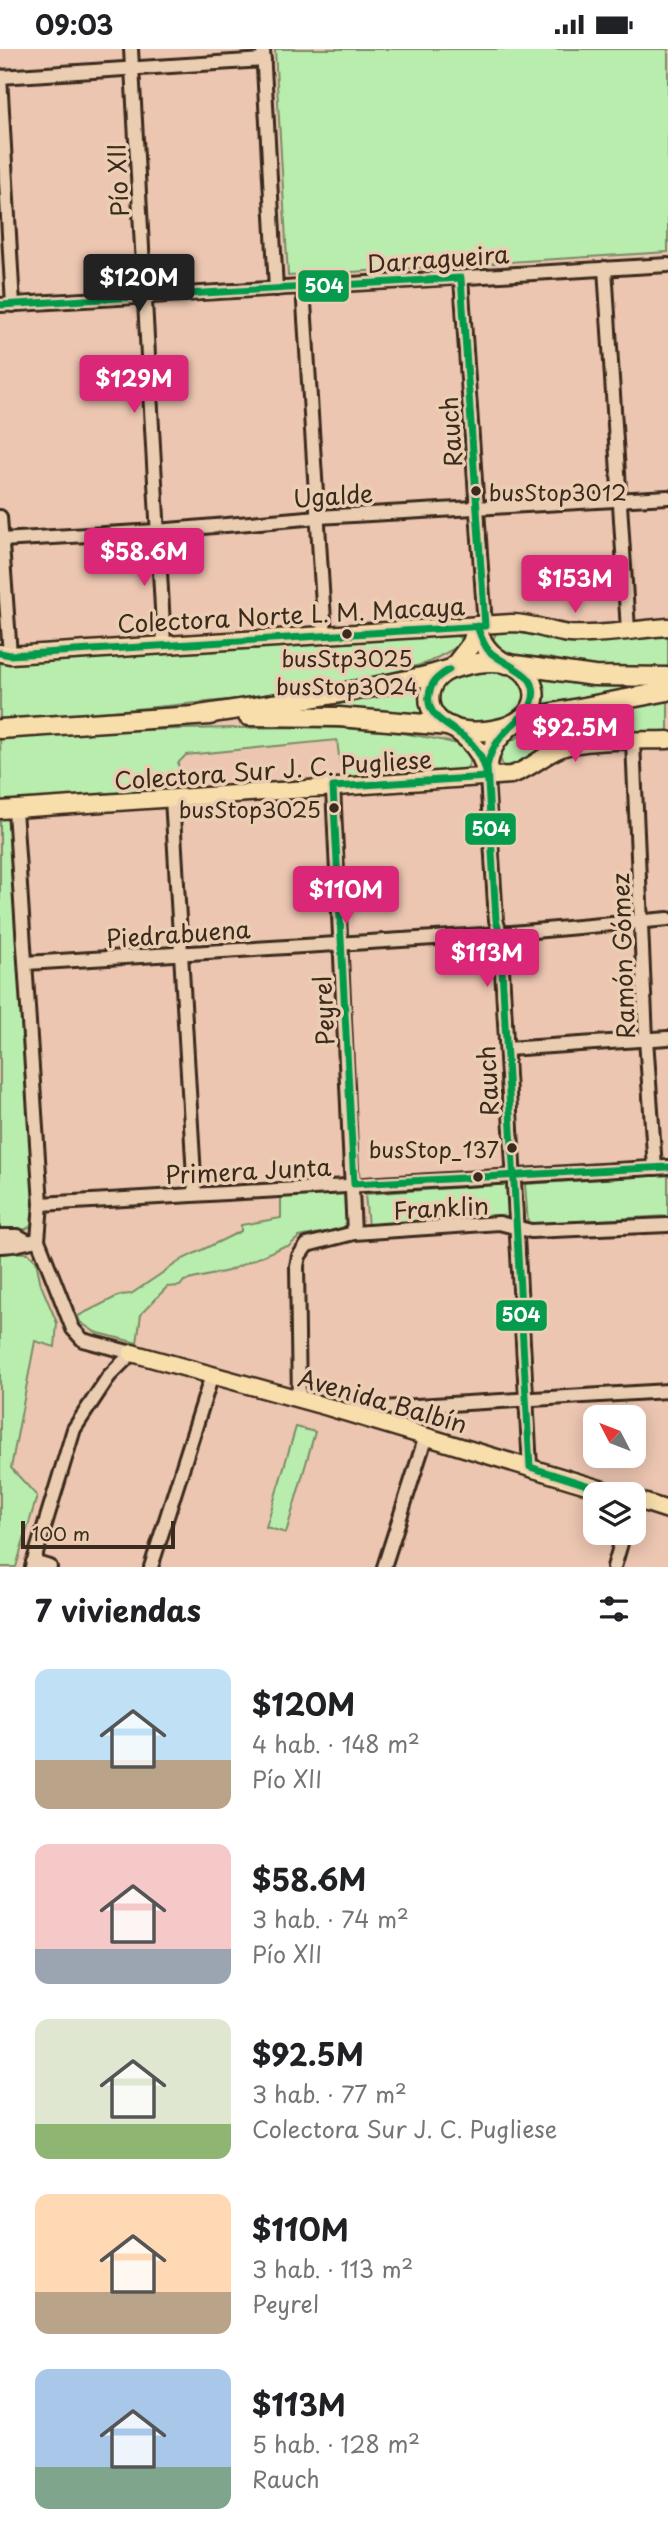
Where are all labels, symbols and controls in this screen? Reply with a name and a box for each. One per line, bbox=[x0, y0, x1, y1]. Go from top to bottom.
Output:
text: 09:03 bbox=[35, 5, 113, 44]
street label: Pío XII bbox=[97, 142, 137, 218]
street label: Darragueira bbox=[366, 235, 510, 281]
pin: $120M bbox=[90, 254, 188, 314]
text: $120M bbox=[99, 259, 179, 294]
line badge: 504 bbox=[297, 269, 350, 303]
text: 504 bbox=[304, 271, 344, 299]
pin: $129M bbox=[85, 355, 183, 415]
text: $129M bbox=[96, 360, 172, 395]
street label: Rauch bbox=[430, 396, 470, 468]
street label: Ugalde bbox=[292, 474, 374, 516]
place label: busStop3012 bbox=[489, 475, 627, 508]
marker: busStop3012 bbox=[469, 484, 483, 498]
pin: $58.6M bbox=[87, 529, 201, 588]
text: $58.6M bbox=[100, 533, 188, 568]
pin: $153M bbox=[526, 555, 624, 615]
text: $153M bbox=[537, 560, 613, 595]
street label: Colectora Norte L. M. Macaya bbox=[116, 587, 466, 641]
marker: busStp3025 busStop3024 bbox=[340, 627, 354, 641]
place label: busStp3025 busStop3024 bbox=[276, 641, 418, 702]
pin: $92.5M bbox=[518, 705, 632, 764]
text: $92.5M bbox=[532, 709, 618, 744]
street label: Colectora Sur J. C. Pugliese bbox=[113, 740, 433, 798]
place label: busStop3025 bbox=[179, 792, 321, 825]
marker: busStop3025 bbox=[327, 801, 341, 815]
line badge: 504 bbox=[464, 812, 517, 846]
text: 504 bbox=[471, 814, 511, 842]
pin: $110M bbox=[297, 867, 395, 926]
text: $110M bbox=[309, 871, 383, 906]
street label: Ramón Gómez bbox=[601, 872, 643, 1040]
street label: Piedrabuena bbox=[105, 910, 251, 956]
pin: $113M bbox=[438, 929, 536, 989]
text: $113M bbox=[451, 934, 523, 969]
street label: Peyrel bbox=[303, 975, 343, 1047]
street label: Rauch bbox=[467, 1045, 507, 1117]
place label: busStop_137 bbox=[369, 1132, 499, 1165]
marker: busStop_137 bbox=[505, 1141, 519, 1155]
street label: Primera Junta bbox=[164, 1148, 332, 1192]
unlabelled marker bbox=[471, 1170, 485, 1184]
street label: Franklin bbox=[392, 1187, 490, 1227]
line badge: 504 bbox=[495, 1299, 548, 1332]
text: 504 bbox=[501, 1300, 541, 1328]
street label: Avenida Balbín bbox=[294, 1359, 472, 1441]
north arrow bbox=[583, 1405, 646, 1468]
map controls bbox=[583, 1405, 646, 1545]
button: layers bbox=[583, 1482, 646, 1545]
scale bar bbox=[21, 1518, 175, 1550]
text: 100 m bbox=[32, 1519, 90, 1547]
text: 7 viviendas bbox=[35, 1587, 201, 1632]
icon: filters bbox=[595, 1590, 633, 1628]
text: $120M bbox=[252, 1681, 355, 1726]
icon: home bbox=[91, 1697, 175, 1781]
text: 4 hab. · 148 m² bbox=[252, 1726, 420, 1761]
text: Pío XII bbox=[252, 1761, 322, 1796]
text: $58.6M bbox=[252, 1856, 366, 1901]
icon: home bbox=[91, 1872, 175, 1956]
text: 3 hab. · 74 m² bbox=[252, 1901, 409, 1936]
text: Pío XII bbox=[252, 1936, 322, 1971]
text: $92.5M bbox=[252, 2031, 364, 2076]
icon: home bbox=[91, 2047, 175, 2131]
text: 3 hab. · 77 m² bbox=[252, 2076, 407, 2111]
text: Colectora Sur J. C. Pugliese bbox=[252, 2111, 557, 2146]
text: $110M bbox=[252, 2206, 349, 2251]
icon: home bbox=[91, 2222, 175, 2306]
text: 3 hab. · 113 m² bbox=[252, 2251, 413, 2286]
text: Peyrel bbox=[252, 2286, 319, 2321]
text: $113M bbox=[252, 2381, 346, 2426]
icon: home bbox=[91, 2397, 175, 2481]
text: 5 hab. · 128 m² bbox=[252, 2426, 420, 2461]
text: Rauch bbox=[252, 2461, 320, 2496]

